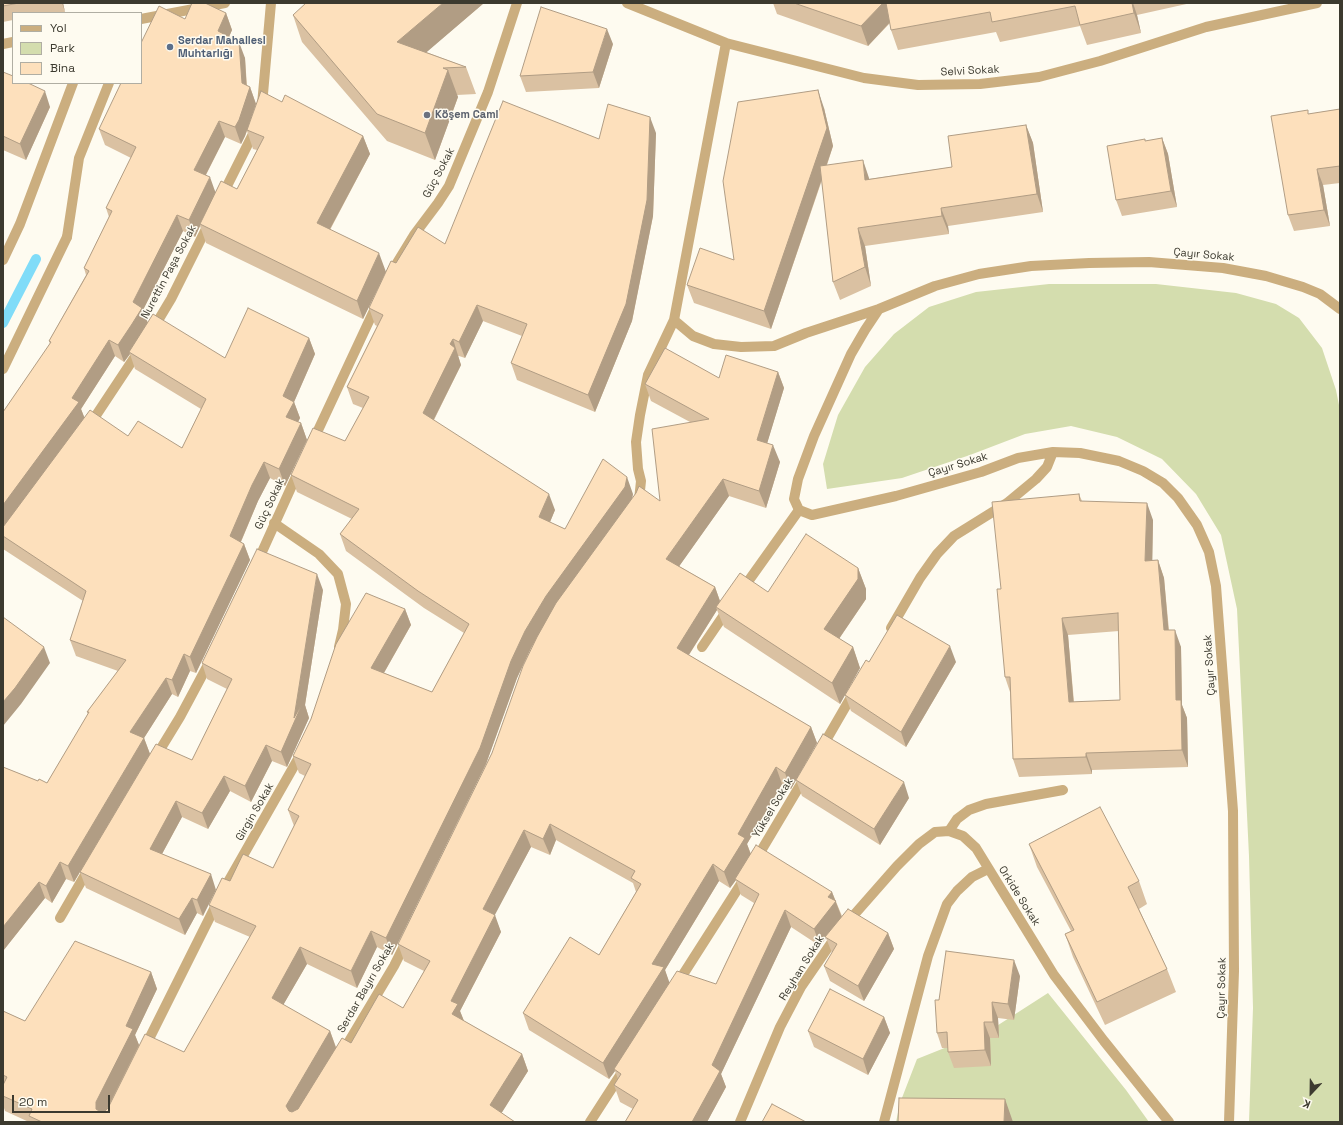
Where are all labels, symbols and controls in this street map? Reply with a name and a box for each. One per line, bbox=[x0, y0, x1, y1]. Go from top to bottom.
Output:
legend bbox=[12, 12, 142, 84]
text: Yol bbox=[50, 20, 67, 36]
place label: Serdar Mahallesi Muhtarlığı bbox=[178, 34, 266, 60]
text: Park bbox=[50, 40, 75, 56]
marker: Serdar Mahallesi Muhtarlığı bbox=[165, 42, 175, 52]
text: Bina bbox=[50, 60, 75, 76]
street label: Selvi Sokak bbox=[940, 63, 1000, 79]
place label: Köşem Cami bbox=[435, 108, 499, 122]
marker: Köşem Cami bbox=[422, 110, 432, 120]
street label: Güç Sokak bbox=[420, 146, 458, 200]
street label: Nurettin Paşa Sokak bbox=[139, 223, 199, 321]
street label: Çayır Sokak bbox=[1173, 246, 1235, 264]
street label: Çayır Sokak bbox=[927, 450, 989, 480]
street label: Güç Sokak bbox=[252, 476, 288, 532]
street label: Çayır Sokak bbox=[1201, 634, 1219, 696]
street label: Yüksel Sokak bbox=[750, 776, 796, 840]
street label: Girgin Sokak bbox=[233, 781, 277, 843]
street label: Orkide Sokak bbox=[995, 864, 1043, 928]
street label: Reyhan Sokak bbox=[777, 933, 827, 1003]
street label: Serdar Bayırı Sokak bbox=[335, 941, 397, 1035]
street label: Çayır Sokak bbox=[1215, 957, 1229, 1019]
north arrow bbox=[1291, 1073, 1331, 1113]
scale bar bbox=[14, 1087, 112, 1113]
text: 20 m bbox=[19, 1094, 47, 1110]
text: K bbox=[1301, 1096, 1312, 1112]

